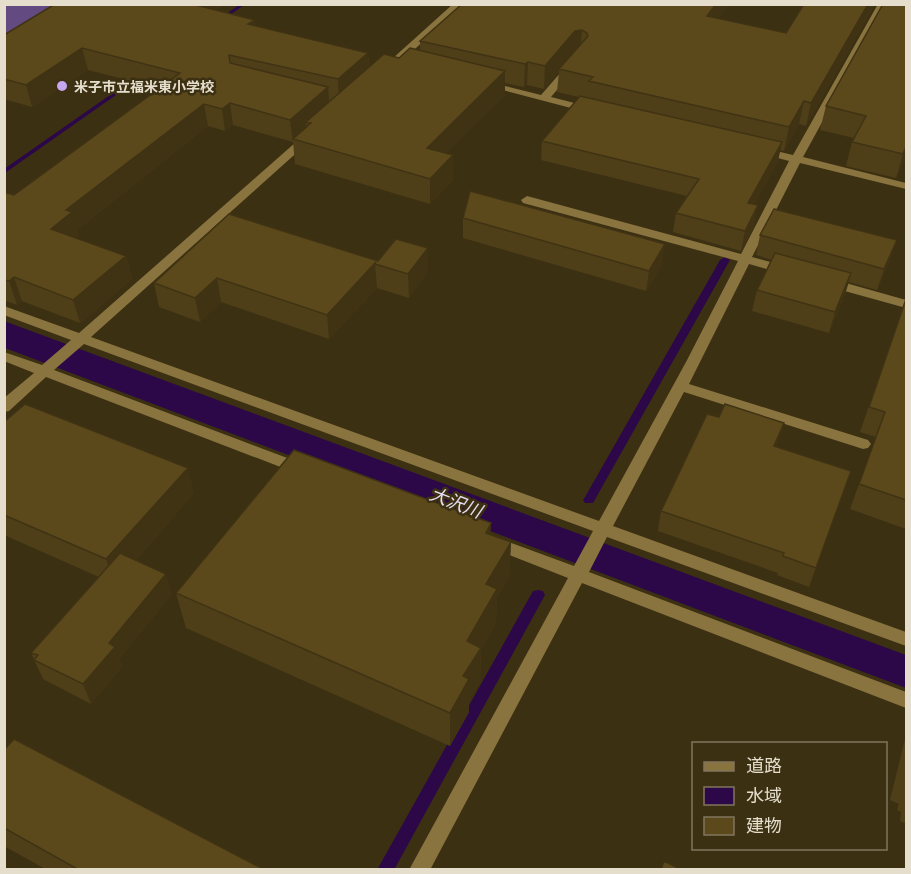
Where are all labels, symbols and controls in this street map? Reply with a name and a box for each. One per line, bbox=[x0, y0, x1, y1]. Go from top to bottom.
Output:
place label: 米子市立福米東小学校 bbox=[74, 77, 214, 96]
marker: 米子市立福米東小学校 bbox=[55, 79, 69, 93]
water label: 大沢川 bbox=[426, 481, 487, 524]
legend bbox=[692, 742, 887, 850]
text: 道路 bbox=[746, 753, 782, 777]
text: 水域 bbox=[746, 783, 782, 807]
text: 建物 bbox=[746, 813, 782, 837]

